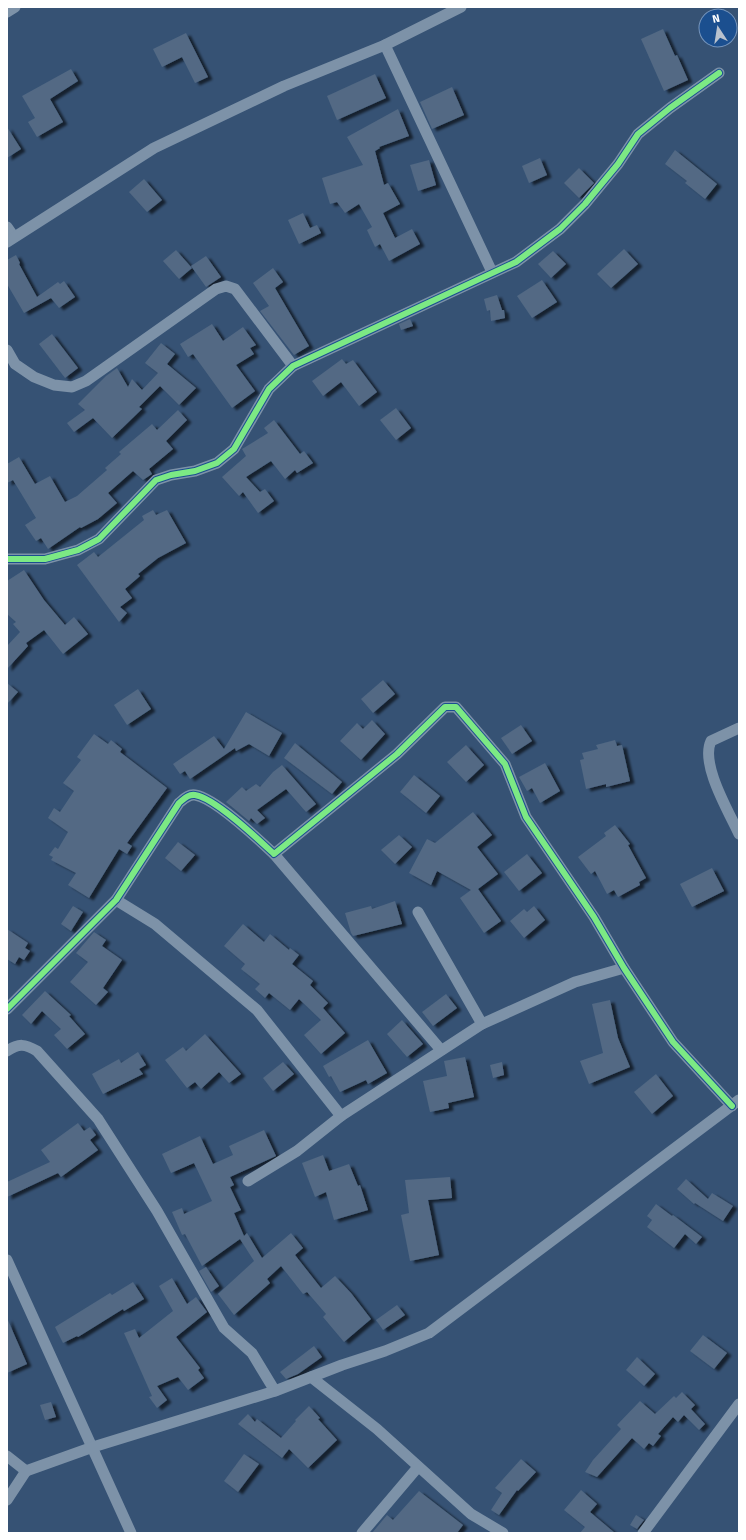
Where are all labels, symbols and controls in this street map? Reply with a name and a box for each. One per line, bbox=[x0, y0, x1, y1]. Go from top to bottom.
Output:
north arrow bbox=[698, 8, 738, 48]
text: N bbox=[711, 12, 721, 26]

